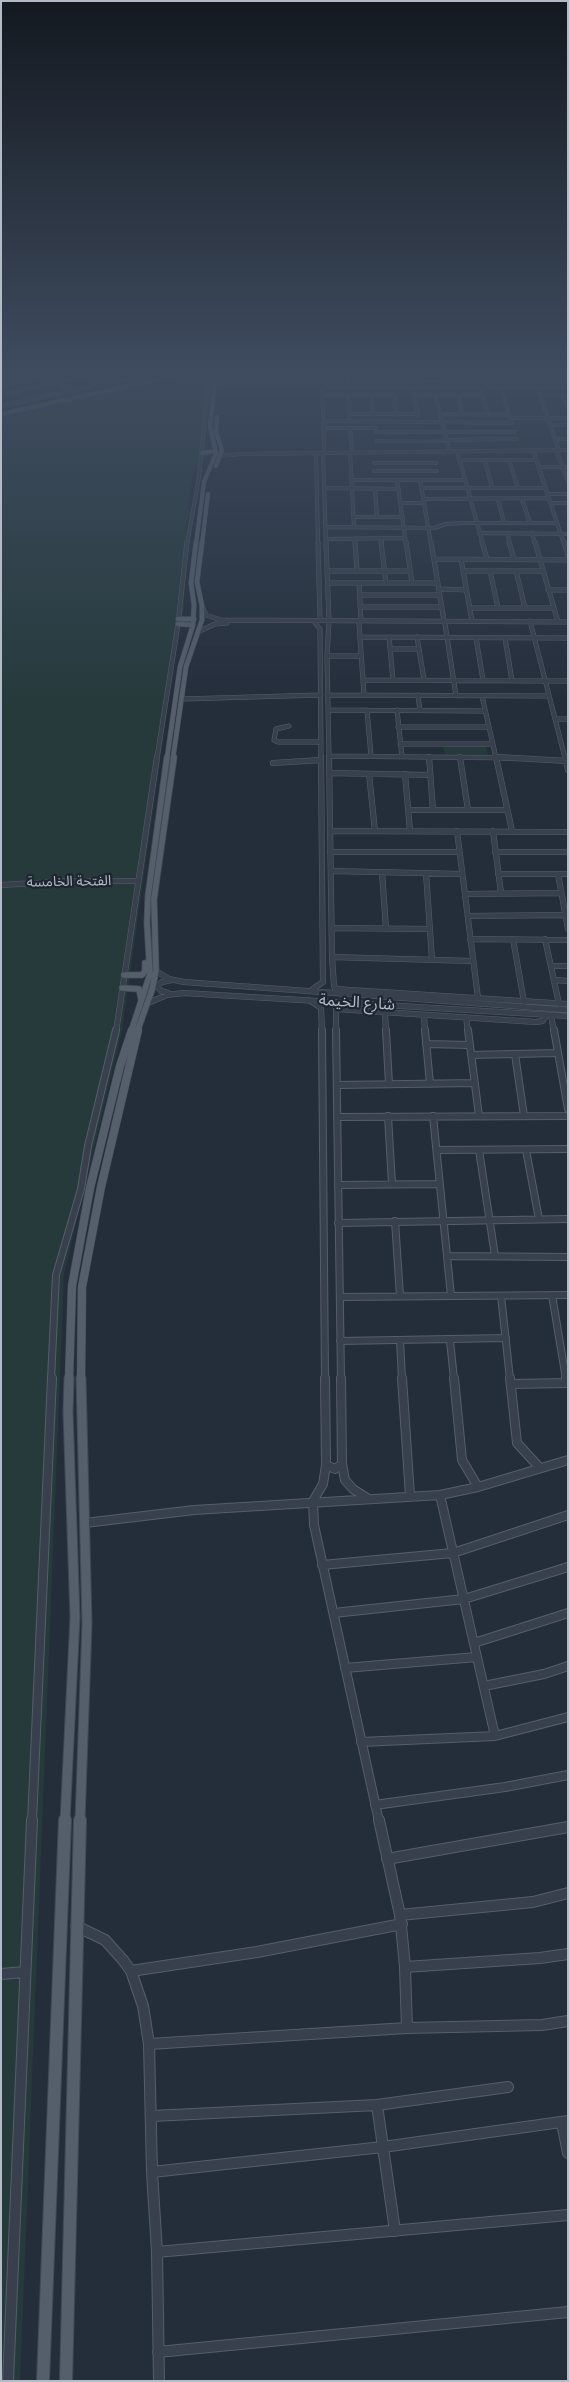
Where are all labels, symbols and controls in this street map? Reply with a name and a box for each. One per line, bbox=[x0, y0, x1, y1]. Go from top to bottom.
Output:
street label: الفتحة الخامسة bbox=[27, 873, 111, 891]
street label: شارع الخيمة bbox=[318, 991, 396, 1015]

